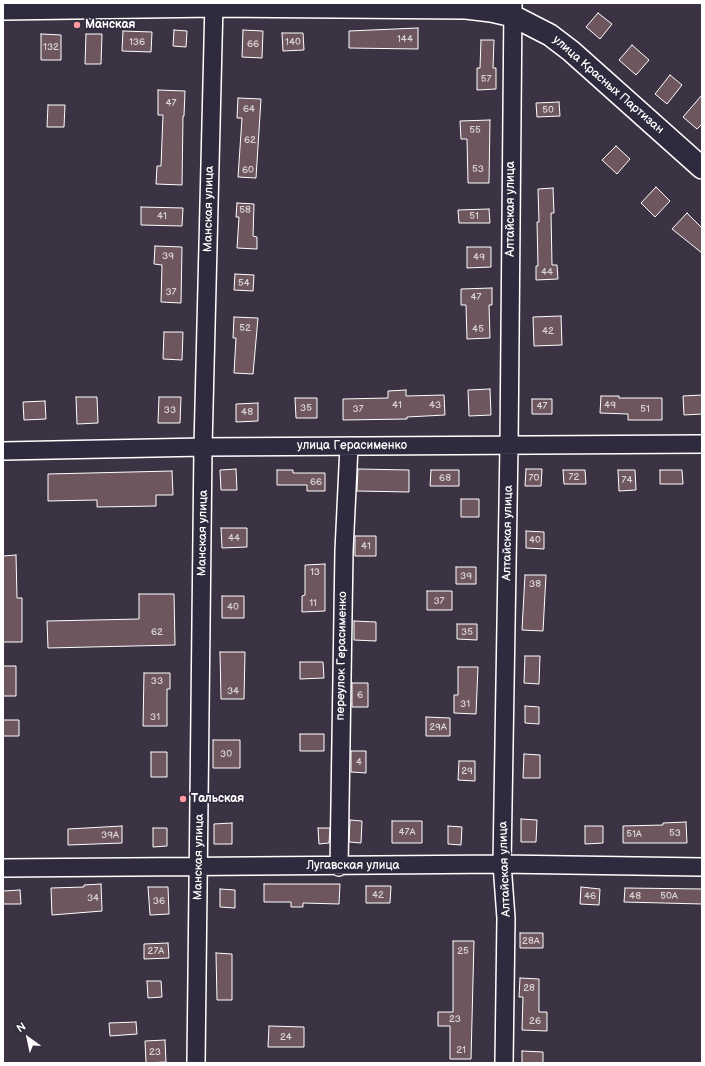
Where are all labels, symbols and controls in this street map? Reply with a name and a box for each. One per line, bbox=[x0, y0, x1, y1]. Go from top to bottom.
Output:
place label: Манская bbox=[85, 18, 135, 32]
marker: Манская bbox=[72, 20, 82, 30]
house number: 144 bbox=[397, 33, 413, 45]
street label: улица Красных Партизан bbox=[549, 33, 667, 137]
house number: 136 bbox=[129, 36, 145, 48]
house number: 140 bbox=[285, 36, 301, 48]
house number: 66 bbox=[247, 38, 259, 50]
house number: 132 bbox=[43, 41, 59, 53]
house number: 57 bbox=[481, 73, 491, 85]
house number: 47 bbox=[165, 97, 177, 109]
house number: 64 bbox=[243, 103, 255, 115]
house number: 50 bbox=[542, 104, 554, 116]
house number: 55 bbox=[469, 124, 481, 136]
house number: 62 bbox=[244, 134, 256, 146]
street label: Алтайская улица bbox=[504, 161, 518, 257]
house number: 53 bbox=[472, 163, 484, 175]
house number: 60 bbox=[242, 164, 254, 176]
street label: Манская улица bbox=[201, 166, 217, 252]
house number: 58 bbox=[239, 204, 251, 216]
house number: 41 bbox=[157, 210, 167, 222]
house number: 51 bbox=[469, 210, 479, 222]
house number: 39 bbox=[162, 250, 174, 262]
house number: 49 bbox=[473, 251, 485, 263]
house number: 44 bbox=[541, 266, 553, 278]
house number: 54 bbox=[238, 277, 250, 289]
house number: 37 bbox=[165, 286, 177, 298]
house number: 47 bbox=[470, 291, 482, 303]
house number: 52 bbox=[239, 322, 251, 334]
house number: 45 bbox=[472, 323, 484, 335]
house number: 42 bbox=[542, 325, 554, 337]
house number: 41 bbox=[392, 399, 402, 411]
house number: 43 bbox=[429, 399, 441, 411]
house number: 49 bbox=[604, 399, 616, 411]
house number: 47 bbox=[536, 400, 548, 412]
house number: 35 bbox=[300, 402, 312, 414]
house number: 37 bbox=[352, 403, 364, 415]
house number: 51 bbox=[640, 403, 650, 415]
house number: 33 bbox=[164, 404, 176, 416]
house number: 48 bbox=[241, 406, 253, 418]
street label: улица Герасименко bbox=[297, 439, 407, 453]
house number: 72 bbox=[569, 471, 579, 483]
house number: 68 bbox=[439, 472, 451, 484]
house number: 70 bbox=[529, 472, 539, 484]
house number: 74 bbox=[621, 474, 633, 486]
house number: 66 bbox=[310, 476, 322, 488]
street label: Алтайская улица bbox=[500, 485, 516, 581]
street label: Манская улица bbox=[195, 490, 211, 576]
house number: 44 bbox=[228, 532, 240, 544]
house number: 40 bbox=[529, 534, 541, 546]
house number: 41 bbox=[361, 540, 371, 552]
house number: 13 bbox=[310, 566, 320, 578]
house number: 39 bbox=[460, 570, 472, 582]
house number: 38 bbox=[529, 578, 541, 590]
street label: переулок Герасименко bbox=[334, 591, 350, 721]
house number: 37 bbox=[433, 595, 445, 607]
house number: 11 bbox=[309, 597, 317, 609]
house number: 40 bbox=[227, 601, 239, 613]
house number: 62 bbox=[151, 626, 163, 638]
house number: 35 bbox=[461, 626, 473, 638]
house number: 33 bbox=[151, 675, 163, 687]
house number: 34 bbox=[227, 685, 239, 697]
house number: 6 bbox=[357, 689, 363, 701]
house number: 31 bbox=[460, 698, 470, 710]
house number: 31 bbox=[150, 711, 160, 723]
house number: 29А bbox=[429, 721, 447, 733]
house number: 30 bbox=[220, 748, 232, 760]
house number: 4 bbox=[356, 756, 362, 768]
house number: 29 bbox=[461, 765, 473, 777]
place label: Тальская bbox=[191, 792, 244, 806]
marker: Тальская bbox=[178, 794, 188, 804]
street label: Манская улица bbox=[191, 814, 207, 900]
street label: Алтайская улица bbox=[496, 821, 514, 917]
house number: 47А bbox=[398, 826, 416, 838]
house number: 53 bbox=[669, 827, 681, 839]
house number: 51А bbox=[626, 828, 642, 840]
house number: 39А bbox=[101, 829, 119, 841]
street label: Лугавская улица bbox=[306, 859, 400, 873]
house number: 42 bbox=[372, 889, 384, 901]
house number: 46 bbox=[584, 890, 596, 902]
house number: 48 bbox=[629, 890, 641, 902]
house number: 50А bbox=[660, 890, 678, 902]
house number: 34 bbox=[87, 892, 99, 904]
house number: 36 bbox=[153, 895, 165, 907]
house number: 28А bbox=[522, 935, 540, 947]
house number: 27А bbox=[148, 945, 164, 957]
house number: 25 bbox=[457, 945, 469, 957]
house number: 28 bbox=[523, 982, 535, 994]
house number: 23 bbox=[449, 1013, 461, 1025]
house number: 26 bbox=[529, 1015, 541, 1027]
north arrow bbox=[8, 1018, 48, 1058]
text: N bbox=[14, 1020, 28, 1035]
house number: 24 bbox=[280, 1031, 292, 1043]
house number: 21 bbox=[456, 1044, 466, 1056]
house number: 23 bbox=[149, 1046, 161, 1058]

